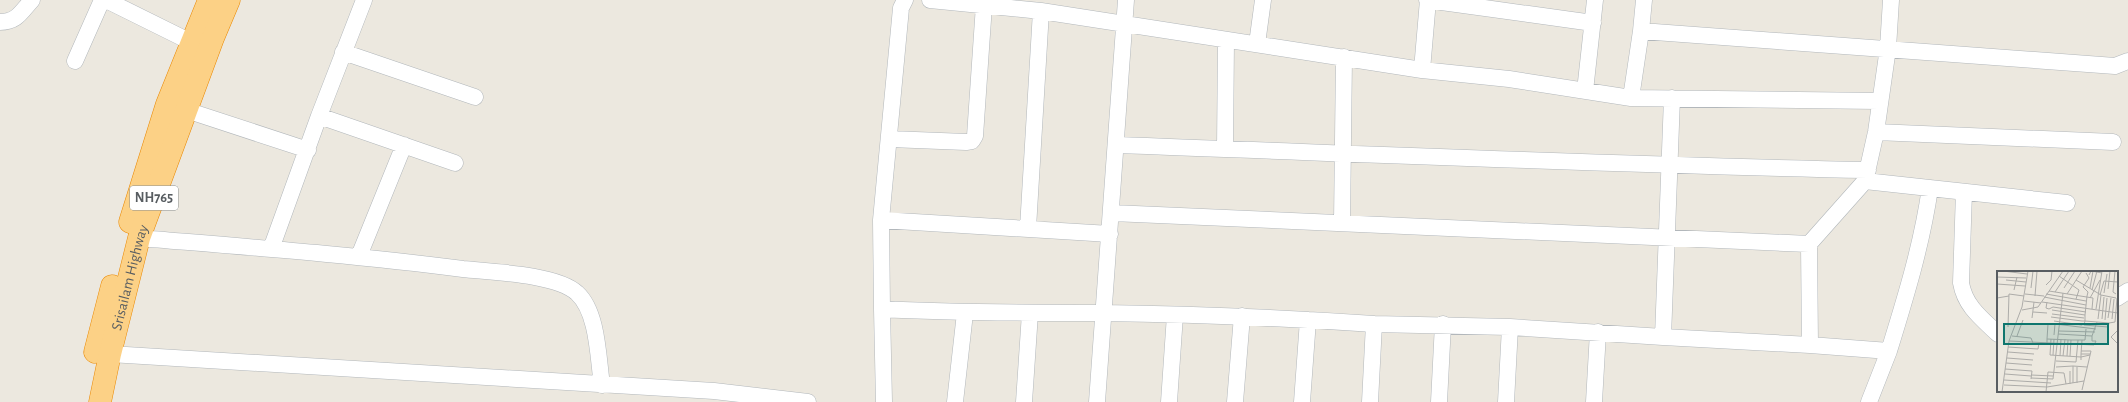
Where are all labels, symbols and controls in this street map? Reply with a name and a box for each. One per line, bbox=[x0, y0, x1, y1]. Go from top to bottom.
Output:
road number: NH765 bbox=[130, 186, 178, 210]
street label: Srisailam Highway bbox=[109, 222, 151, 332]
inset map bbox=[1997, 271, 2118, 392]

